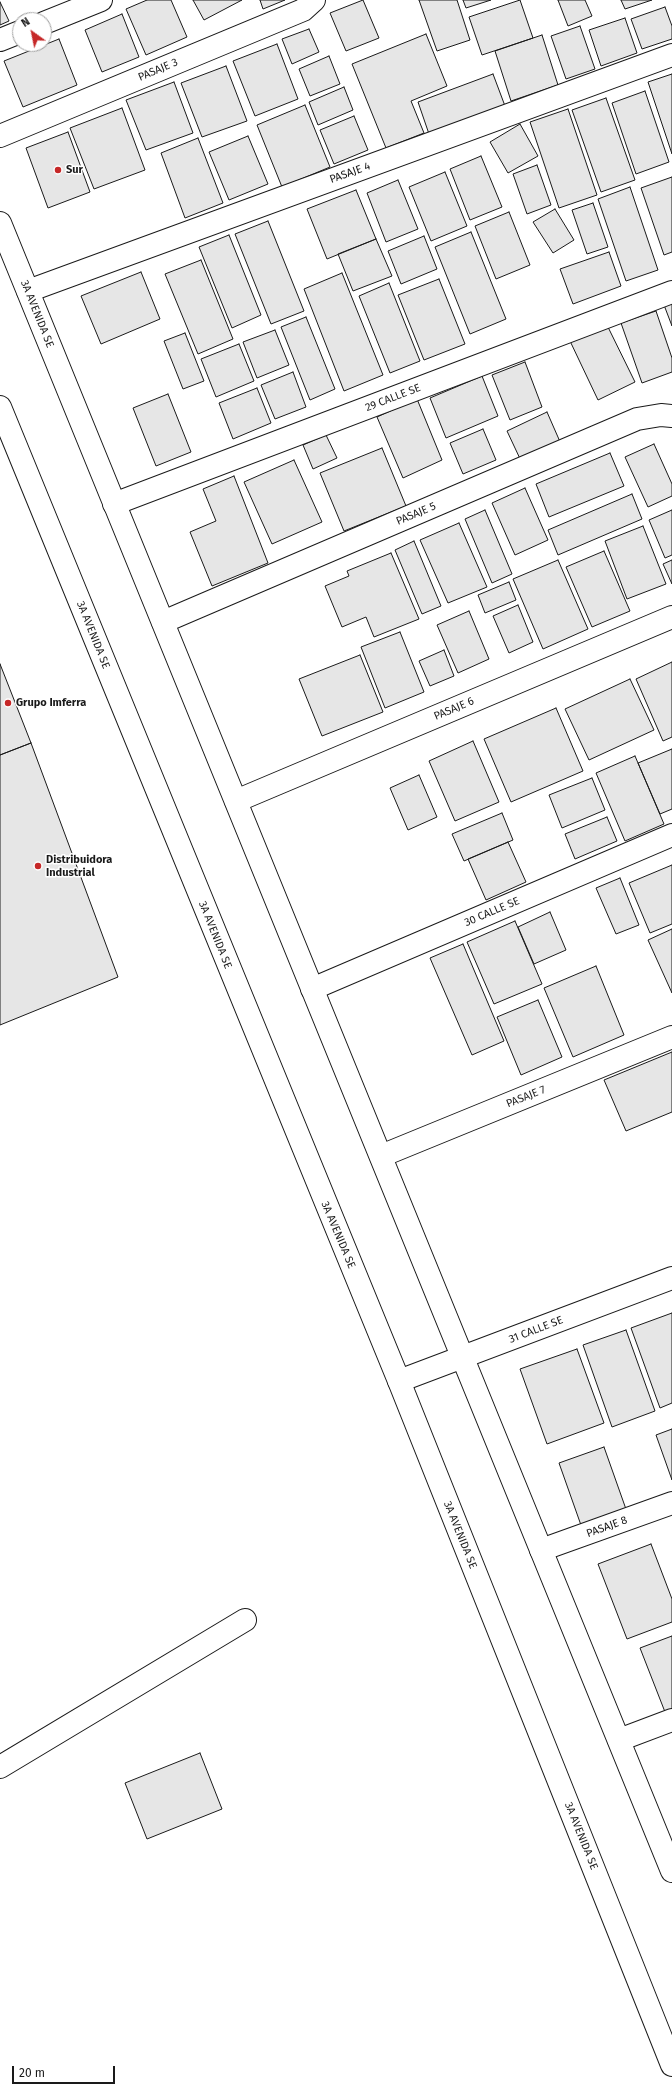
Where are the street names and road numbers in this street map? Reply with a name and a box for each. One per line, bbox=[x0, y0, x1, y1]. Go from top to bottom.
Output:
street label: PASAJE 3 bbox=[136, 56, 180, 84]
street label: PASAJE 4 bbox=[328, 160, 372, 186]
street label: 3A AVENIDA SE bbox=[17, 278, 57, 350]
street label: 29 CALLE SE bbox=[364, 381, 422, 415]
street label: PASAJE 5 bbox=[394, 500, 438, 528]
street label: 3A AVENIDA SE bbox=[73, 599, 113, 671]
street label: PASAJE 6 bbox=[432, 695, 476, 723]
street label: 30 CALLE SE bbox=[462, 894, 522, 930]
street label: 3A AVENIDA SE bbox=[195, 899, 235, 971]
street label: PASAJE 7 bbox=[504, 1083, 548, 1111]
street label: 3A AVENIDA SE bbox=[318, 1199, 358, 1271]
street label: 31 CALLE SE bbox=[507, 1314, 565, 1346]
street label: 3A AVENIDA SE bbox=[440, 1499, 480, 1571]
street label: PASAJE 8 bbox=[585, 1514, 629, 1540]
street label: 3A AVENIDA SE bbox=[561, 1800, 601, 1872]

